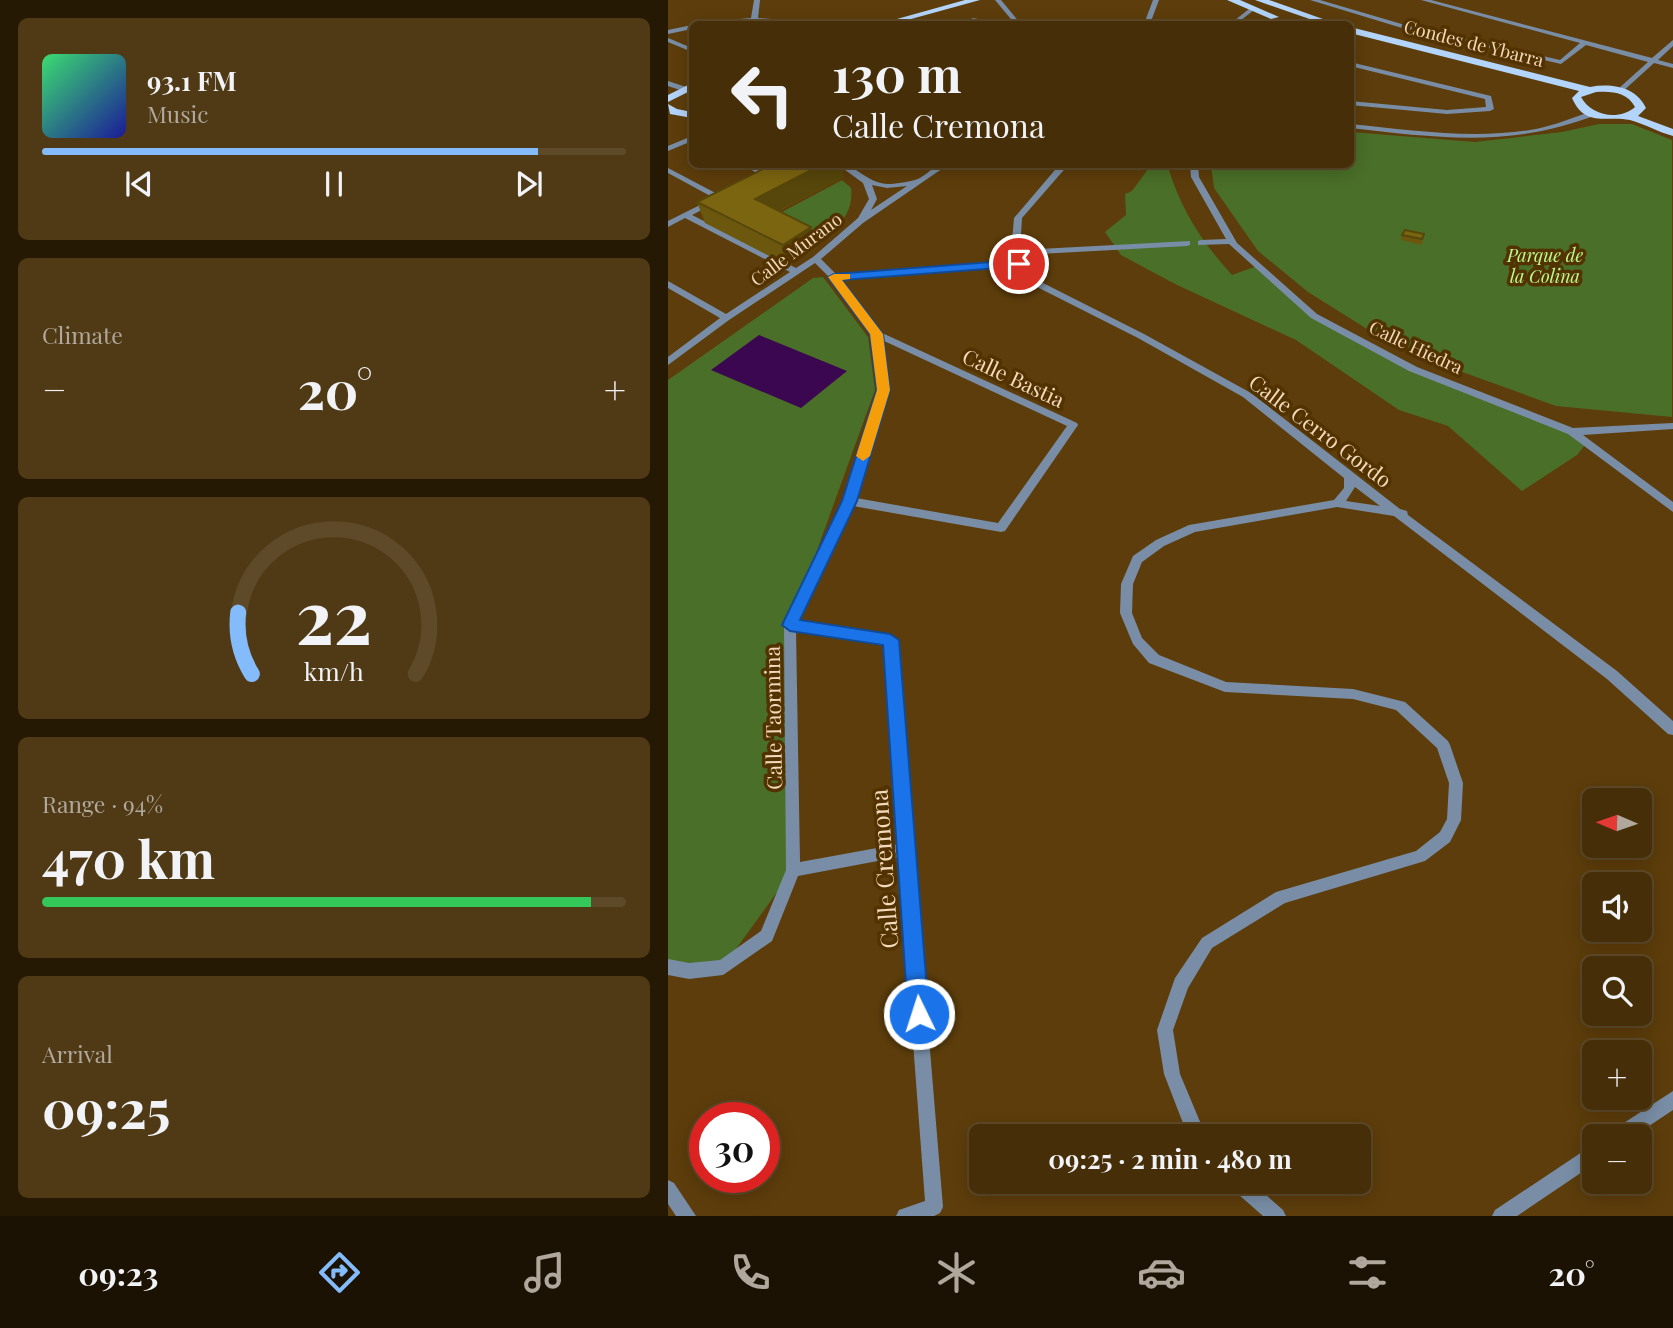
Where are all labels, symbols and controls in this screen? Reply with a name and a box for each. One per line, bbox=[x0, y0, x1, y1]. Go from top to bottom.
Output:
street label: Condes de Ybarra bbox=[1402, 14, 1546, 72]
text: 130 m bbox=[832, 40, 962, 105]
icon: left bbox=[717, 49, 808, 140]
text: 93.1 FM bbox=[147, 63, 237, 98]
text: Music bbox=[147, 98, 208, 129]
text: Calle Cremona bbox=[832, 103, 1045, 146]
icon: previous bbox=[120, 165, 158, 203]
icon: pause bbox=[315, 165, 353, 203]
icon: next bbox=[510, 165, 548, 203]
street label: Calle Murano bbox=[745, 207, 847, 291]
pin bbox=[989, 234, 1049, 294]
park label: Parque de la Colina bbox=[1506, 243, 1583, 288]
icon: arrive bbox=[1000, 245, 1038, 283]
street label: Calle Hiedra bbox=[1365, 315, 1467, 379]
text: Climate bbox=[42, 319, 123, 350]
street label: Calle Bastia bbox=[958, 341, 1070, 413]
text: 20° bbox=[298, 354, 373, 423]
text: − bbox=[42, 363, 67, 414]
text: + bbox=[604, 363, 626, 414]
street label: Calle Cerro Gordo bbox=[1244, 367, 1398, 493]
text: 22 bbox=[296, 565, 372, 662]
street label: Calle Taormina bbox=[757, 645, 787, 790]
text: km/h bbox=[304, 654, 364, 687]
text: Range · 94% bbox=[42, 788, 163, 819]
street label: Calle Cremona bbox=[861, 788, 905, 950]
north arrow bbox=[1582, 788, 1652, 858]
map controls bbox=[1582, 788, 1652, 1194]
text: 470 km bbox=[42, 823, 215, 892]
button: sound bbox=[1582, 872, 1652, 942]
button: search bbox=[1582, 956, 1652, 1026]
position arrow bbox=[882, 977, 956, 1051]
text: Arrival bbox=[42, 1038, 113, 1069]
button: + bbox=[1582, 1040, 1652, 1110]
text: 09:25 bbox=[42, 1073, 170, 1142]
speed limit sign: 30 bbox=[689, 1102, 780, 1193]
button: − bbox=[1582, 1124, 1652, 1194]
text: 09:25 · 2 min · 480 m bbox=[1048, 1141, 1292, 1176]
icon: directions bbox=[315, 1248, 364, 1297]
icon: music bbox=[520, 1248, 569, 1297]
icon: phone bbox=[726, 1248, 775, 1297]
icon: climate bbox=[932, 1248, 981, 1297]
icon: car bbox=[1137, 1248, 1186, 1297]
icon: filters bbox=[1343, 1248, 1392, 1297]
text: 09:23 bbox=[78, 1251, 158, 1294]
text: 20° bbox=[1549, 1251, 1595, 1294]

